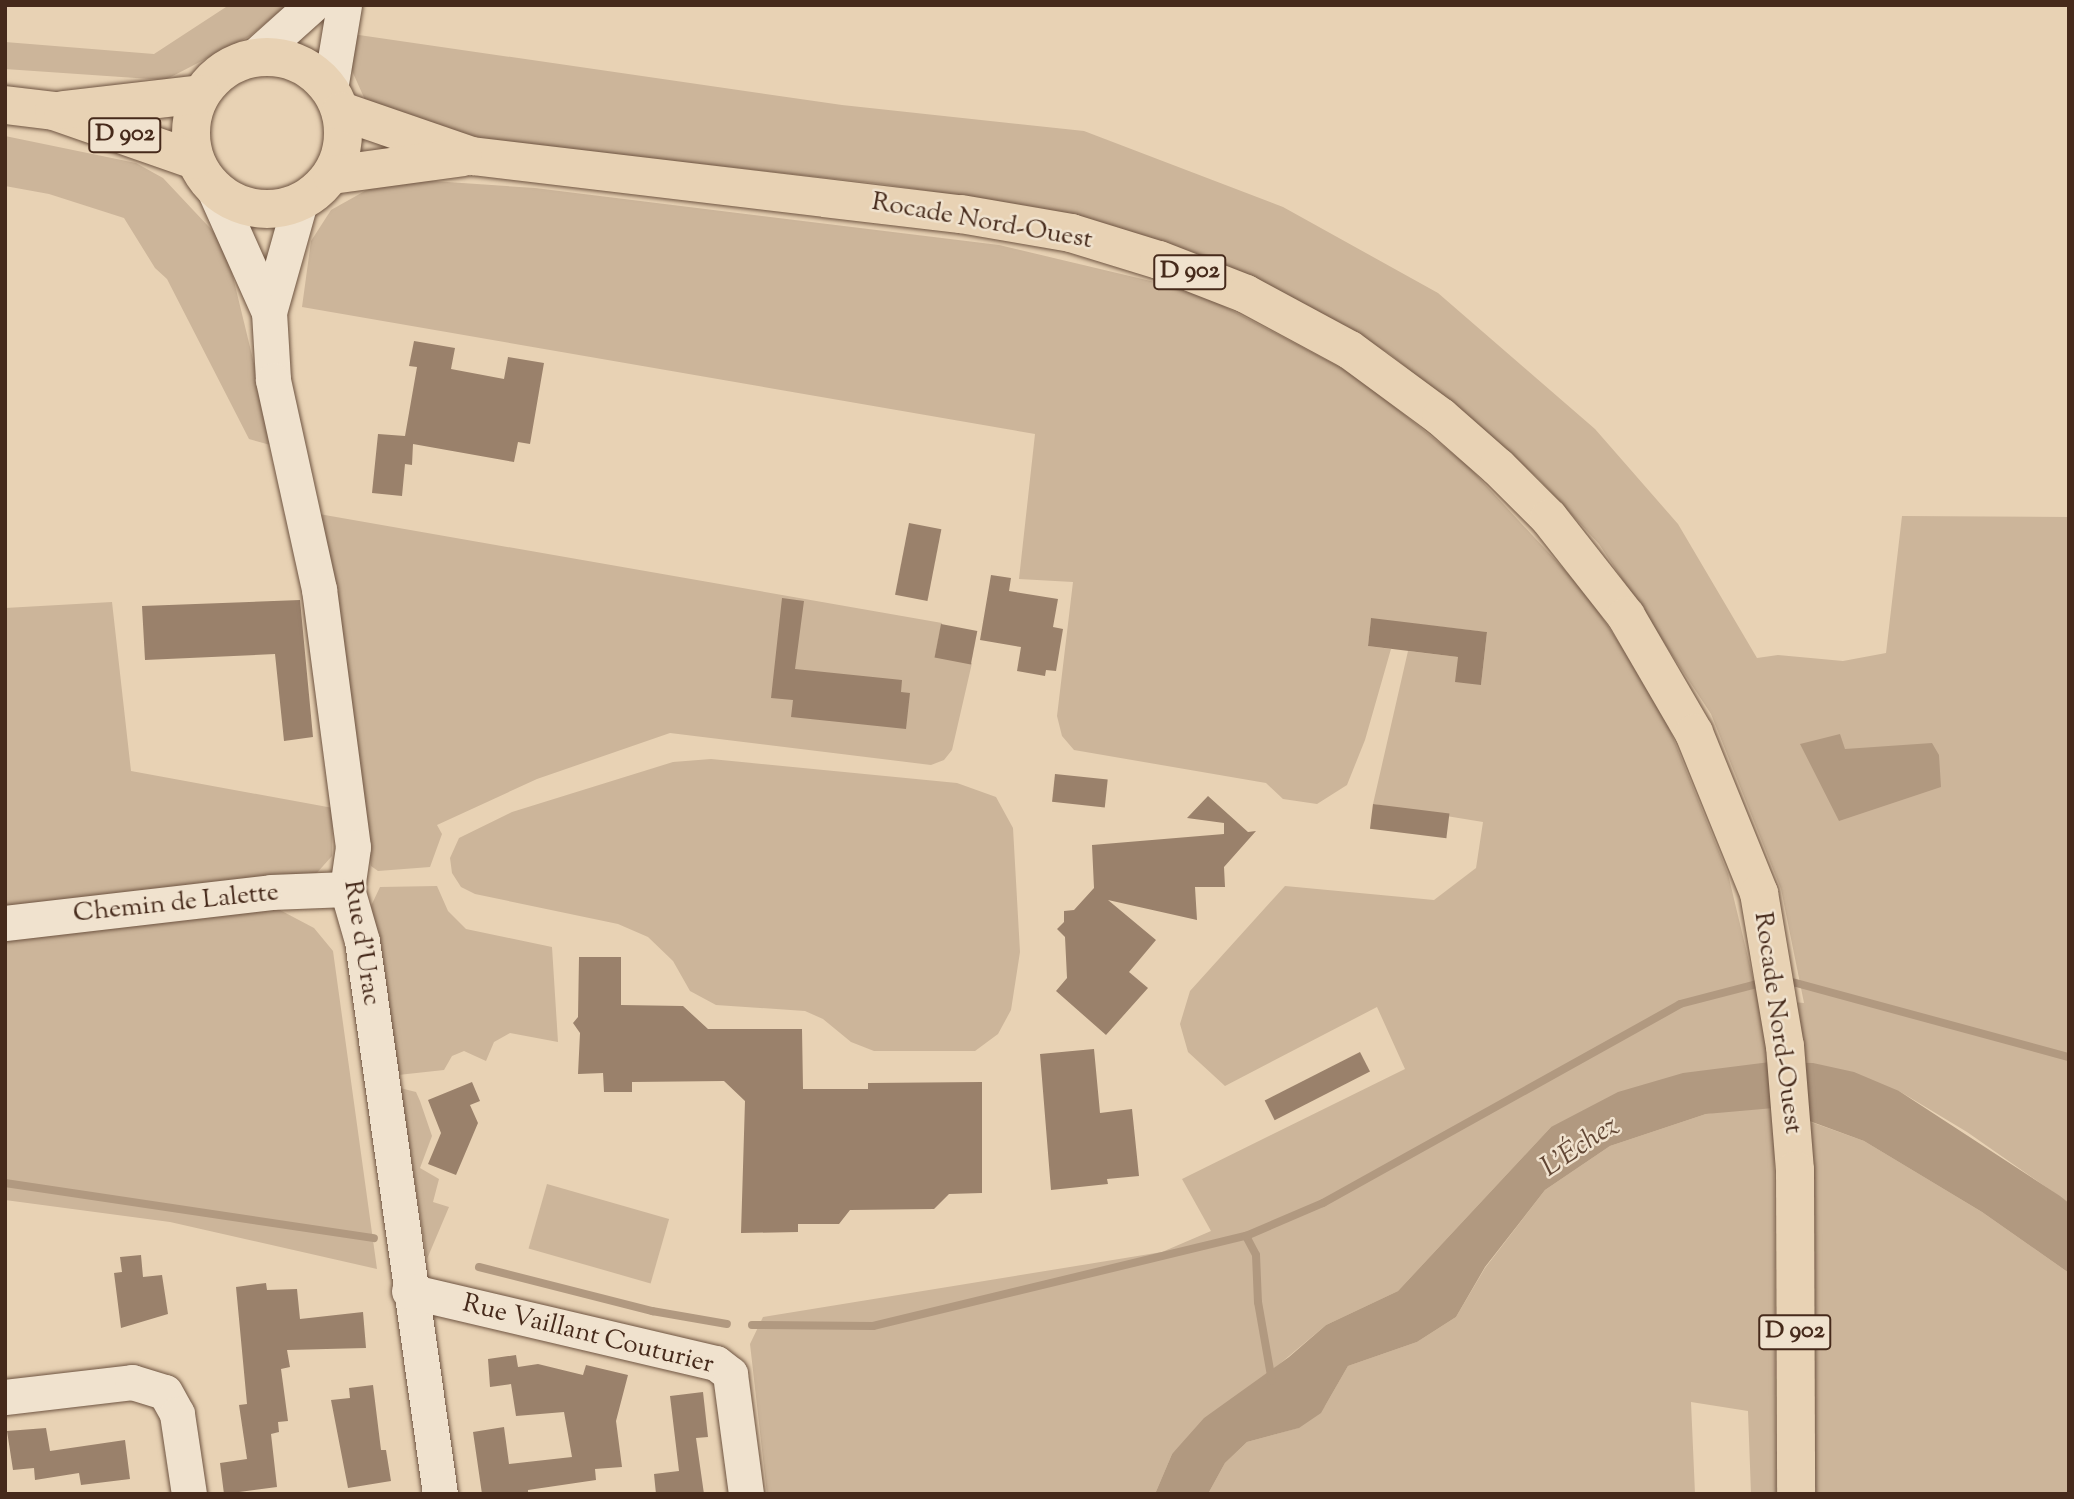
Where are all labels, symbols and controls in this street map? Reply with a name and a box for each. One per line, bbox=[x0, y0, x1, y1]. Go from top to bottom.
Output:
road number: D 902 bbox=[88, 114, 162, 155]
street label: Rocade Nord-Ouest bbox=[869, 187, 1095, 257]
road number: D 902 bbox=[1153, 251, 1227, 292]
street label: Chemin de Lalette bbox=[72, 878, 280, 930]
street label: Rue d'Urac bbox=[336, 878, 386, 1008]
street label: Rocade Nord-Ouest bbox=[1746, 910, 1808, 1136]
water label: L'Échez bbox=[1535, 1109, 1625, 1185]
street label: Rue Vaillant Couturier bbox=[459, 1289, 717, 1381]
road number: D 902 bbox=[1758, 1312, 1832, 1352]

